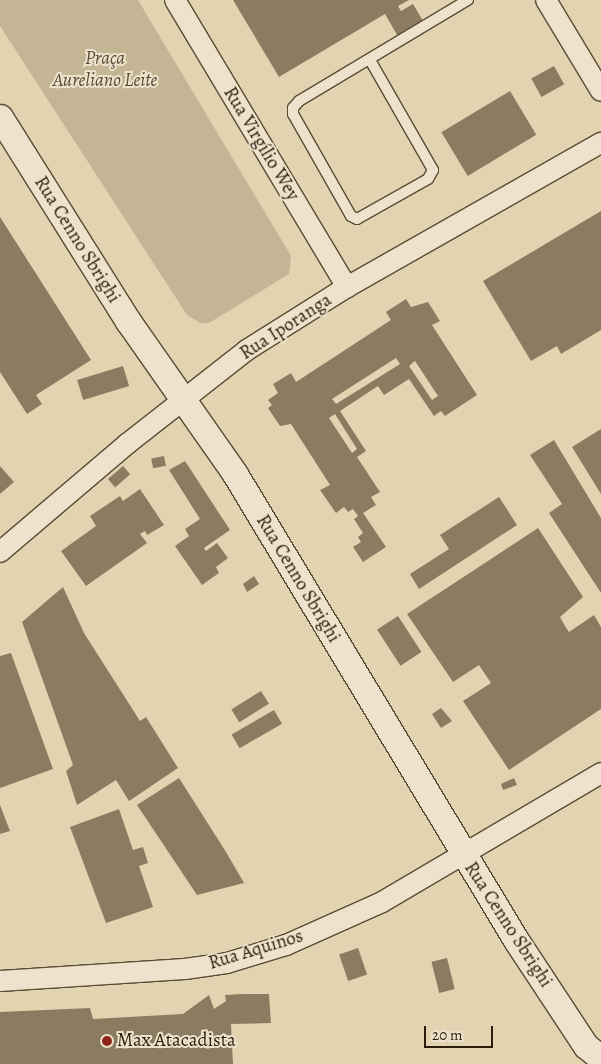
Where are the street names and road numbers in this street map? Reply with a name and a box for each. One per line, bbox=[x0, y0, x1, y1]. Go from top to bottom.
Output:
street label: Rua Virgílio Wey bbox=[218, 83, 304, 205]
street label: Rua Cenno Sbrighi bbox=[29, 172, 125, 308]
street label: Rua Iporanga bbox=[236, 289, 336, 365]
street label: Rua Cenno Sbrighi bbox=[251, 511, 345, 647]
street label: Rua Cenno Sbrighi bbox=[459, 858, 557, 992]
street label: Rua Aquinos bbox=[206, 925, 306, 975]

